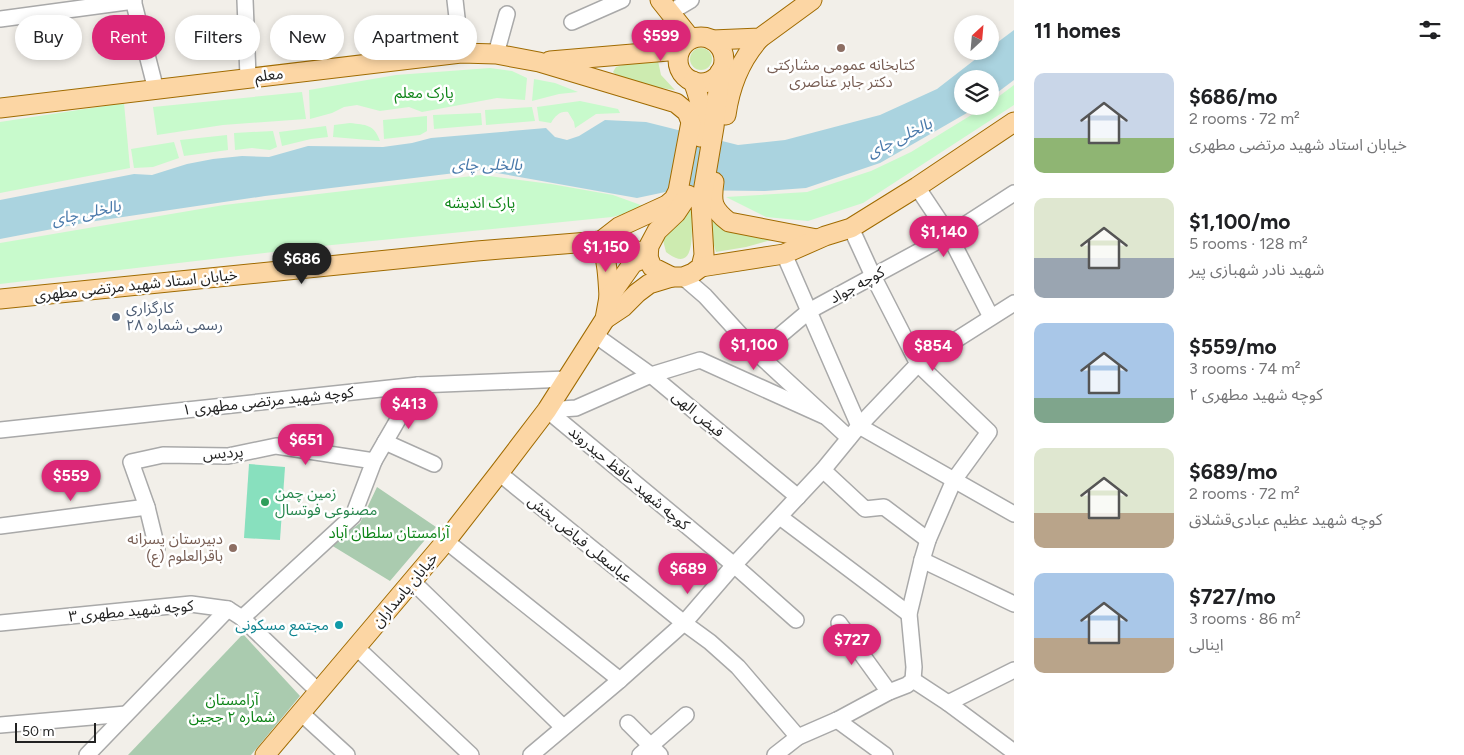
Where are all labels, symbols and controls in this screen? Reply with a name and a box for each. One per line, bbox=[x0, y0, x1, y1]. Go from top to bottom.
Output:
chip: Buy bbox=[15, 15, 82, 60]
chip: Rent bbox=[92, 15, 165, 60]
chip: Filters bbox=[175, 15, 260, 60]
chip: New bbox=[270, 15, 344, 60]
chip: Apartment bbox=[354, 15, 477, 60]
north arrow bbox=[954, 15, 999, 60]
map controls bbox=[954, 15, 999, 115]
icon: filters bbox=[1416, 16, 1444, 44]
text: 11 homes bbox=[1034, 18, 1121, 43]
pin: $599 bbox=[631, 20, 691, 62]
text: $599 bbox=[643, 26, 679, 45]
marker: کتابخانه عمومی مشارکتی دکتر جابر عناصری bbox=[835, 42, 847, 54]
place label: کتابخانه عمومی مشارکتی دکتر جابر عناصری bbox=[767, 56, 916, 91]
street label: معلم bbox=[254, 64, 285, 88]
button: layers bbox=[954, 70, 999, 115]
park label: پارک معلم bbox=[394, 84, 454, 104]
text: $686/mo bbox=[1189, 84, 1277, 109]
icon: home bbox=[1074, 93, 1134, 153]
text: 2 rooms · 72 m² bbox=[1189, 109, 1300, 128]
water label: بالخلی چای bbox=[864, 113, 936, 162]
text: خیابان استاد شهید مرتضی مطهری bbox=[1189, 135, 1407, 154]
water label: بالخلی چای bbox=[452, 155, 523, 175]
park label: پارک اندیشه bbox=[445, 194, 515, 213]
water label: بالخلی چای bbox=[50, 196, 123, 230]
text: $1,100/mo bbox=[1189, 209, 1291, 234]
pin: $1,140 bbox=[903, 216, 985, 258]
icon: home bbox=[1074, 218, 1134, 278]
text: $1,140 bbox=[921, 222, 967, 241]
pin: $1,150 bbox=[565, 230, 647, 273]
text: 5 rooms · 128 m² bbox=[1189, 234, 1308, 253]
text: $1,150 bbox=[583, 237, 629, 256]
pin: $686 bbox=[272, 242, 332, 285]
text: $686 bbox=[283, 249, 321, 268]
text: شهید نادر شهبازی پیر bbox=[1189, 260, 1324, 279]
street label: کوچه جواد bbox=[827, 262, 889, 308]
street label: خیابان استاد شهید مرتضی مطهری bbox=[33, 265, 239, 305]
place label: کارگزاری رسمی شماره ۲۸ bbox=[126, 299, 223, 334]
marker: کارگزاری رسمی شماره ۲۸ bbox=[110, 311, 122, 323]
pin: $1,100 bbox=[713, 328, 795, 371]
pin: $854 bbox=[903, 330, 963, 372]
text: $559/mo bbox=[1189, 334, 1277, 359]
text: $1,100 bbox=[730, 335, 778, 354]
text: $854 bbox=[914, 336, 952, 355]
icon: home bbox=[1074, 343, 1134, 403]
text: 3 rooms · 74 m² bbox=[1189, 359, 1301, 378]
street label: کوچه شهید مرتضی مطهری ۱ bbox=[181, 383, 356, 420]
text: کوچه شهید مطهری ۲ bbox=[1189, 385, 1323, 404]
street label: فیض الهی bbox=[668, 387, 728, 441]
pin: $413 bbox=[379, 388, 439, 430]
text: $413 bbox=[392, 394, 426, 413]
street label: کوچه شهید حافظ حیدروند bbox=[564, 422, 694, 535]
pin: $651 bbox=[276, 424, 336, 466]
text: $651 bbox=[289, 430, 323, 449]
street label: پردیس bbox=[202, 443, 244, 465]
text: $689/mo bbox=[1189, 459, 1277, 484]
pin: $559 bbox=[41, 460, 101, 502]
text: $559 bbox=[53, 466, 89, 485]
icon: home bbox=[1074, 468, 1134, 528]
place label: زمین چمن مصنوعی فوتسال bbox=[275, 484, 377, 519]
text: 2 rooms · 72 m² bbox=[1189, 484, 1300, 503]
street label: عباسعلی فیاض بخش bbox=[524, 492, 636, 587]
marker: زمین چمن مصنوعی فوتسال bbox=[259, 496, 271, 508]
text: کوچه شهید عظیم عبادی‌قشلاق bbox=[1189, 510, 1382, 529]
park label: آرامستان سلطان آباد bbox=[328, 524, 450, 542]
place label: دبیرستان پسرانه باقرالعلوم (ع) bbox=[127, 530, 223, 568]
marker: دبیرستان پسرانه باقرالعلوم (ع) bbox=[227, 542, 239, 554]
street label: خیابان پاسداران bbox=[368, 549, 443, 632]
pin: $689 bbox=[658, 552, 718, 595]
text: $689 bbox=[669, 559, 707, 578]
text: $727/mo bbox=[1189, 584, 1276, 609]
icon: home bbox=[1074, 593, 1134, 653]
street label: کوچه شهید مطهری ۳ bbox=[68, 596, 195, 626]
text: 3 rooms · 86 m² bbox=[1189, 609, 1301, 628]
place label: مجتمع مسکونی bbox=[235, 616, 329, 637]
marker: مجتمع مسکونی bbox=[333, 619, 345, 631]
pin: $727 bbox=[822, 624, 882, 666]
text: $727 bbox=[834, 630, 870, 649]
text: اینالی bbox=[1189, 635, 1224, 654]
park label: آرامستان شماره ۲ ججین bbox=[189, 691, 276, 726]
scale bar bbox=[15, 720, 96, 743]
text: 50 m bbox=[22, 723, 54, 740]

